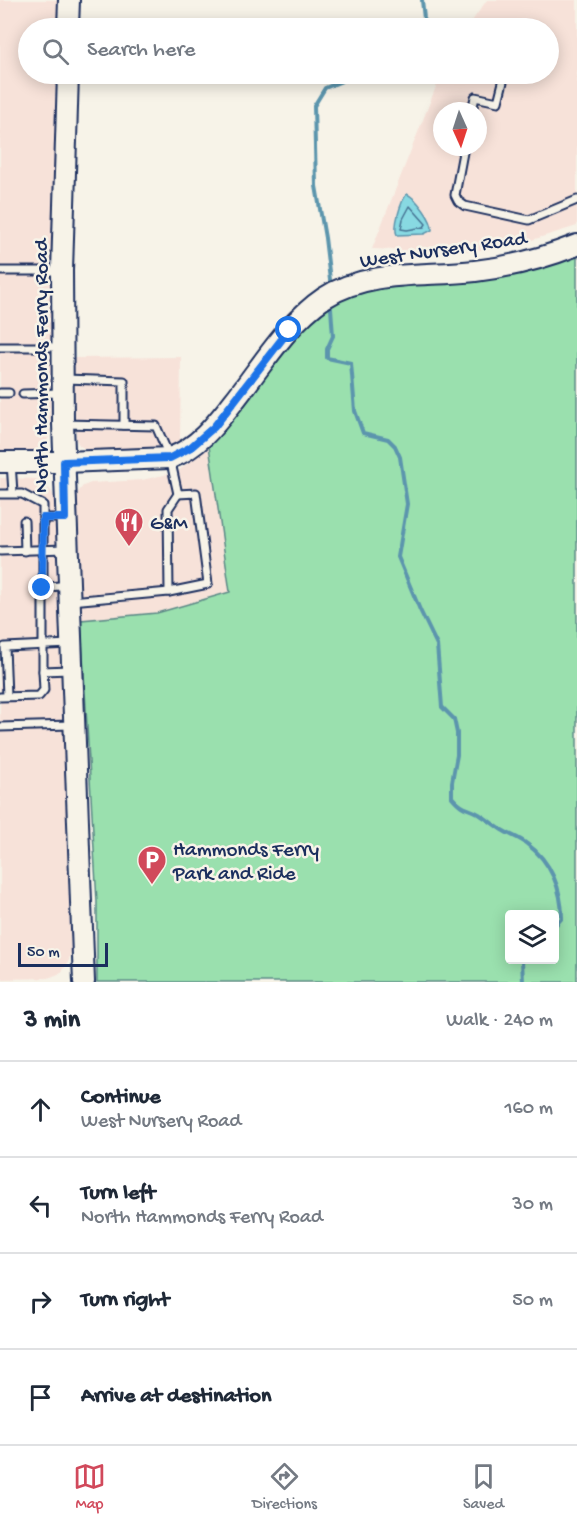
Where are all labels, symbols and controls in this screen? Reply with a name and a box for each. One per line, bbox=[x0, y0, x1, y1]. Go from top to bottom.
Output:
search box bbox=[18, 18, 559, 84]
icon: search bbox=[39, 35, 72, 68]
text: Search here bbox=[87, 38, 195, 64]
north arrow bbox=[433, 102, 487, 156]
street label: West Nursery Road bbox=[358, 227, 530, 276]
street label: North Hammonds Ferry Road bbox=[31, 237, 56, 493]
route start bbox=[275, 316, 301, 342]
restaurant icon: G&M bbox=[113, 506, 145, 548]
place label: G&M bbox=[150, 513, 188, 538]
route end bbox=[28, 574, 54, 600]
place label: Hammonds Ferry Park and Ride bbox=[172, 839, 319, 888]
parking icon: Hammonds Ferry Park and Ride bbox=[136, 844, 168, 886]
map controls bbox=[505, 910, 559, 964]
button: layers bbox=[505, 910, 559, 964]
scale bar bbox=[18, 940, 108, 968]
text: 50 m bbox=[27, 944, 60, 963]
text: 3 min bbox=[24, 1006, 80, 1037]
text: Walk · 240 m bbox=[446, 1010, 553, 1033]
text: Continue bbox=[81, 1085, 161, 1111]
icon: ahead bbox=[24, 1093, 57, 1126]
text: 160 m bbox=[504, 1098, 553, 1121]
text: West Nursery Road bbox=[81, 1111, 241, 1134]
text: Turn left bbox=[81, 1181, 155, 1207]
icon: left bbox=[24, 1189, 57, 1222]
text: 30 m bbox=[512, 1194, 553, 1217]
text: North Hammonds Ferry Road bbox=[81, 1207, 323, 1230]
icon: right bbox=[24, 1285, 57, 1318]
text: Turn right bbox=[81, 1288, 169, 1314]
text: 50 m bbox=[512, 1290, 553, 1313]
icon: arrive bbox=[24, 1381, 57, 1414]
text: Arrive at destination bbox=[81, 1384, 271, 1410]
tab: Map bbox=[73, 1460, 106, 1515]
tab: Directions bbox=[252, 1460, 317, 1515]
tab: Saved bbox=[463, 1460, 504, 1515]

